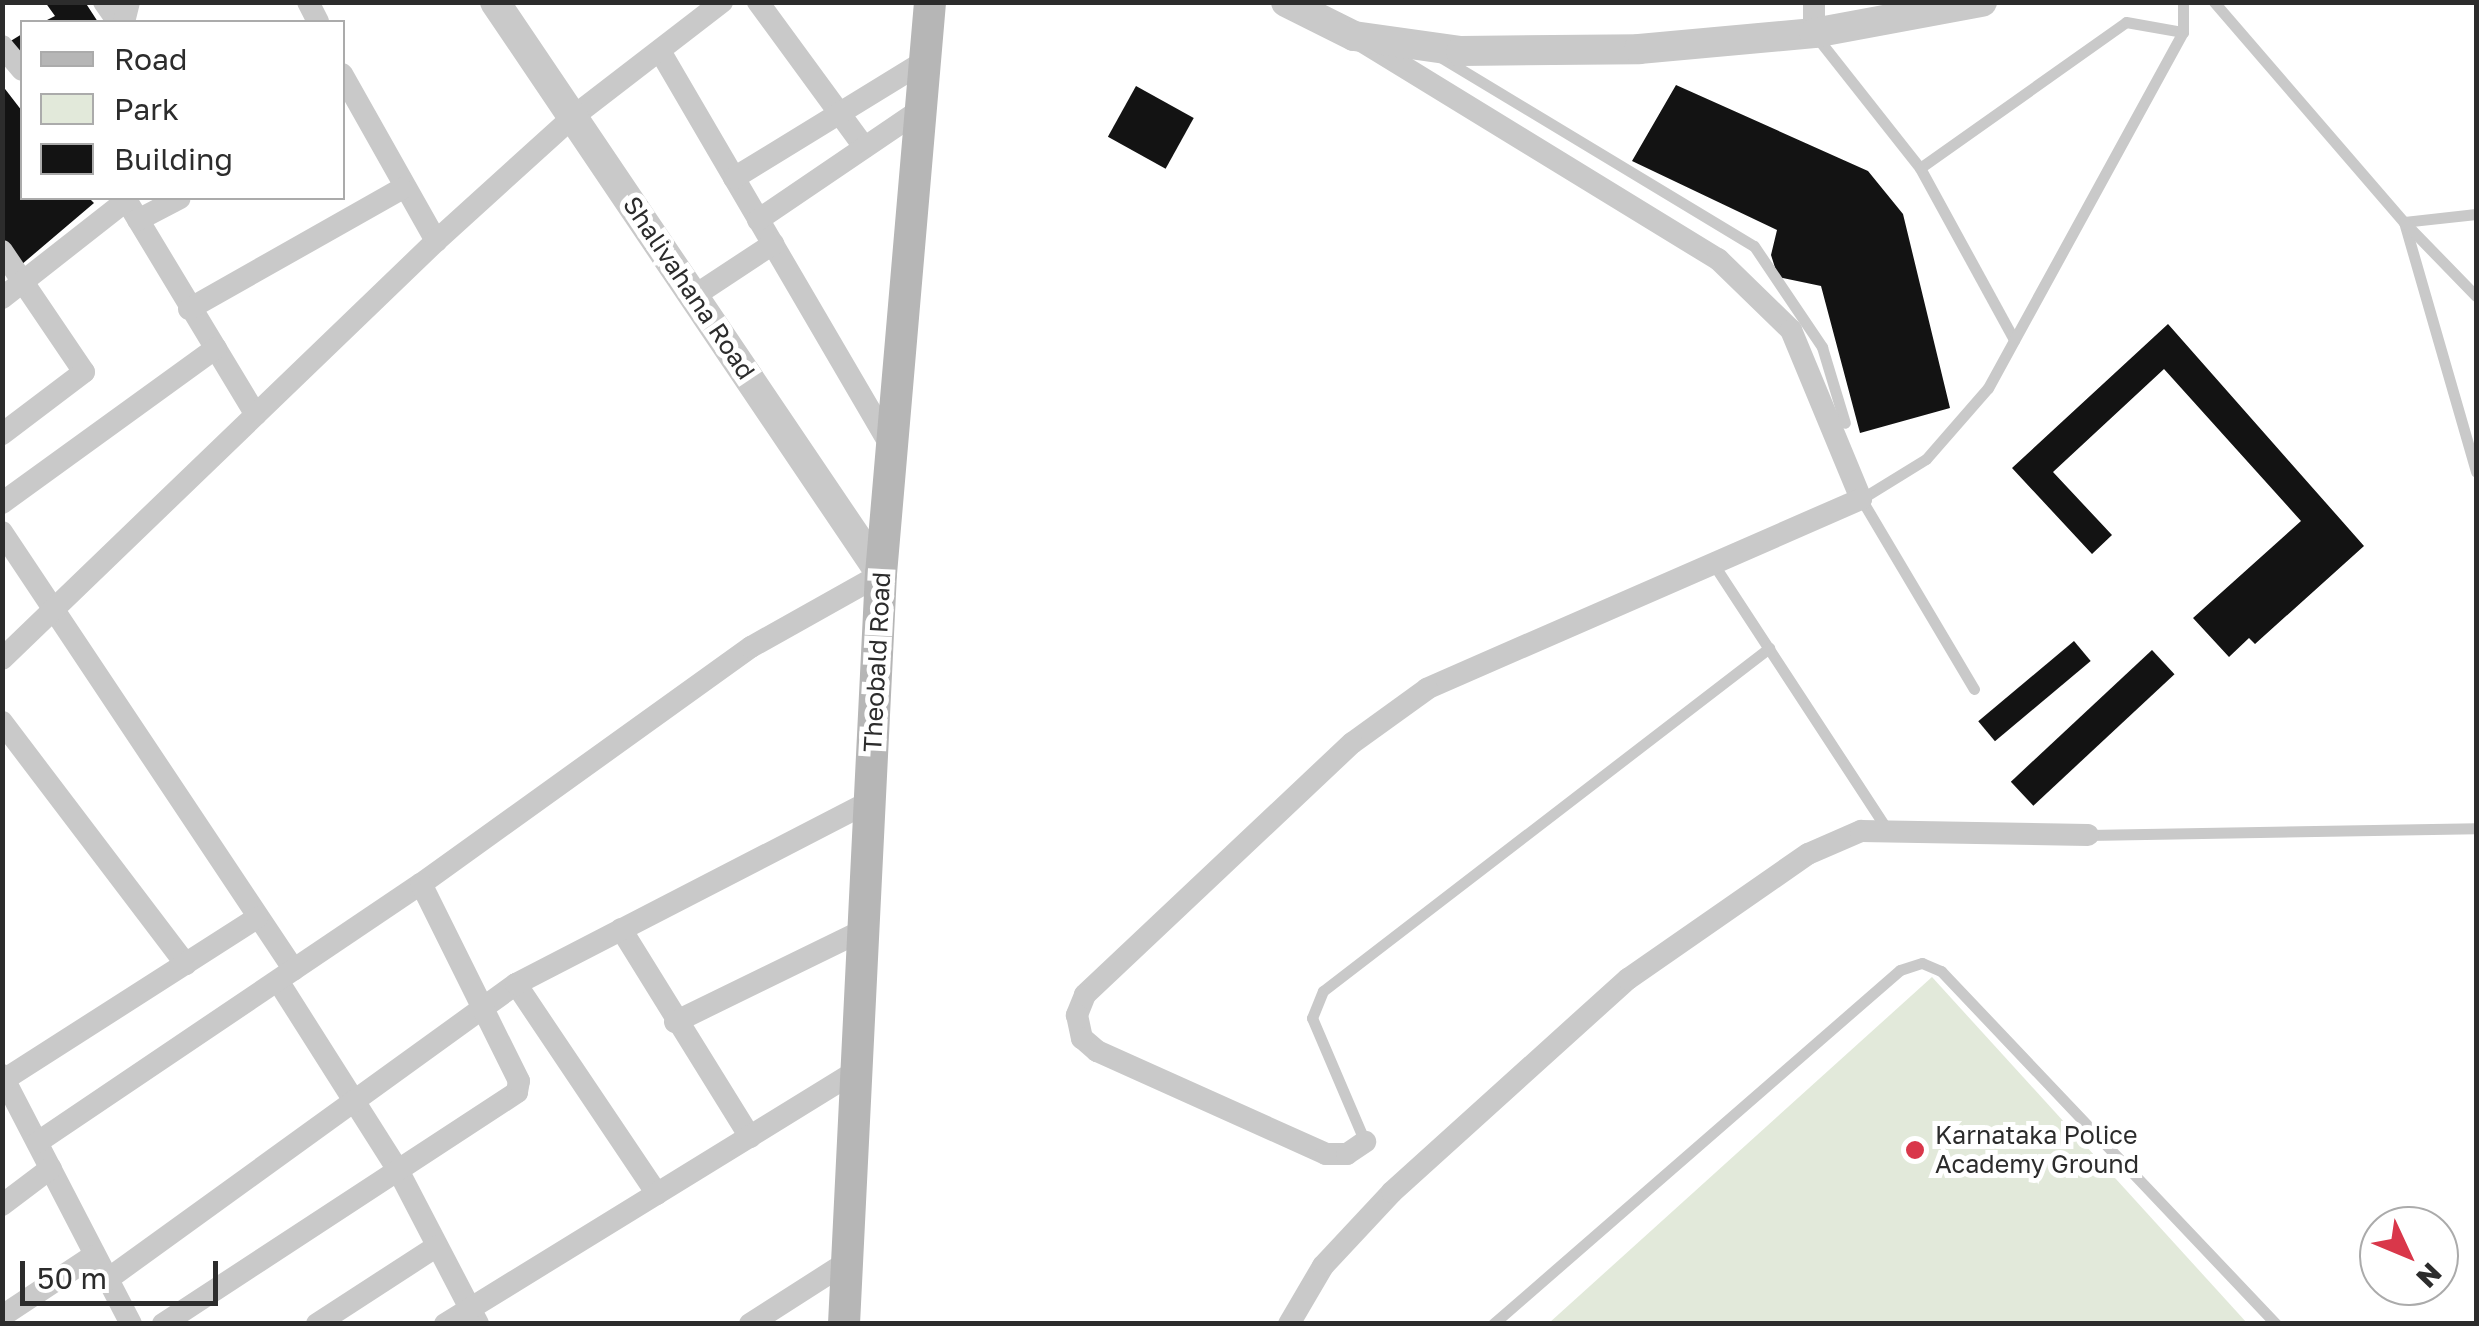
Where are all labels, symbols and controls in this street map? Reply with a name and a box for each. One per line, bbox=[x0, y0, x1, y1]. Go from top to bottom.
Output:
legend bbox=[20, 20, 345, 200]
text: Road bbox=[114, 41, 188, 77]
text: Park bbox=[114, 91, 179, 127]
text: Building bbox=[114, 141, 233, 177]
street label: Shalivahana Road bbox=[617, 191, 761, 385]
street label: Theobald Road bbox=[857, 571, 897, 753]
place label: Karnataka Police Academy Ground bbox=[1935, 1121, 2139, 1180]
marker: Karnataka Police Academy Ground bbox=[1904, 1139, 1926, 1161]
north arrow bbox=[2359, 1206, 2459, 1306]
scale bar bbox=[25, 1241, 222, 1303]
text: N bbox=[2410, 1257, 2449, 1295]
text: 50 m bbox=[37, 1260, 107, 1296]

